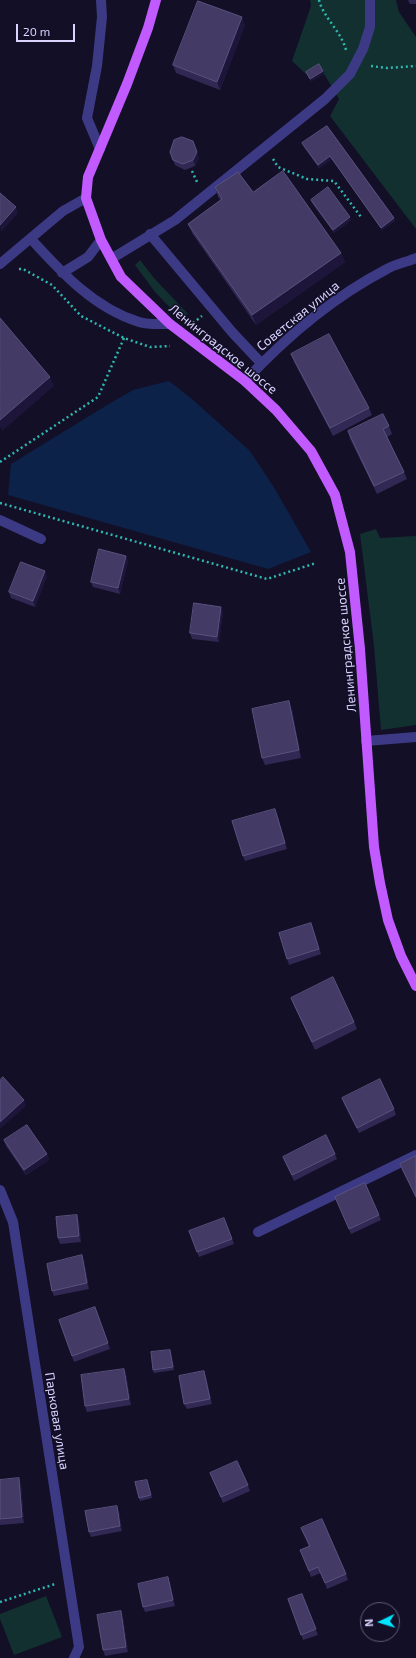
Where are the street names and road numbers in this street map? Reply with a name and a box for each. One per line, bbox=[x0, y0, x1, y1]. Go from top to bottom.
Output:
street label: Советская улица bbox=[254, 278, 342, 354]
street label: Ленинградское шоссе bbox=[166, 301, 280, 397]
street label: Ленинградское шоссе bbox=[332, 577, 360, 713]
street label: Парковая улица bbox=[42, 1371, 72, 1471]

